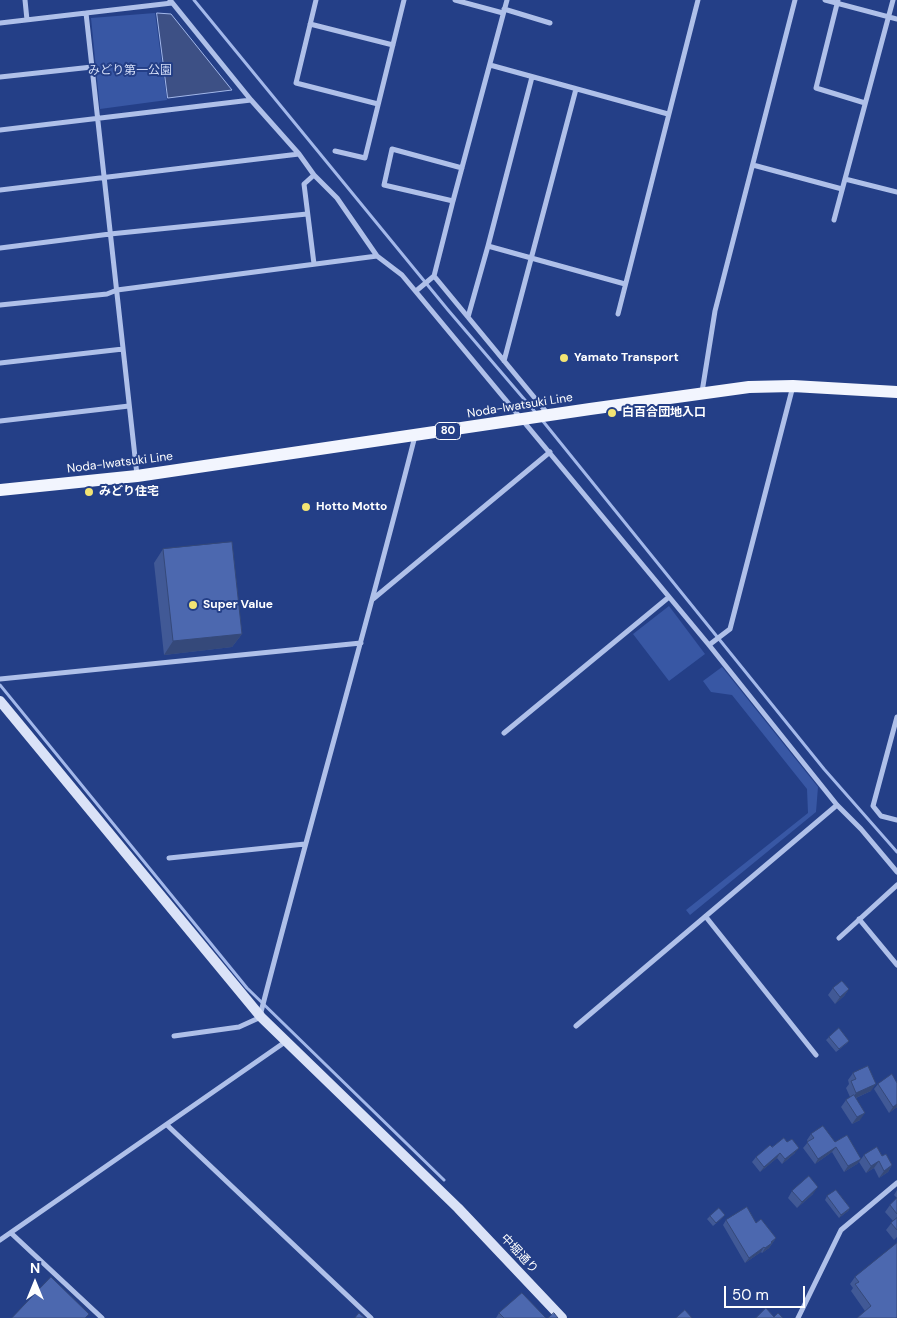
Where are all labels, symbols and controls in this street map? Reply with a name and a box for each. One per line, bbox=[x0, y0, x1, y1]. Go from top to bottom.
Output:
park label: みどり第一公園 bbox=[88, 64, 172, 78]
place label: Yamato Transport bbox=[574, 351, 679, 365]
marker: Yamato Transport bbox=[558, 352, 570, 364]
street label: Noda-Iwatsuki Line bbox=[466, 391, 574, 421]
place label: 白百合団地入口 bbox=[622, 406, 706, 420]
marker: 白百合団地入口 bbox=[606, 407, 618, 419]
road number: 80 bbox=[436, 422, 460, 440]
street label: Noda-Iwatsuki Line bbox=[66, 449, 174, 477]
place label: みどり住宅 bbox=[99, 485, 159, 499]
marker: みどり住宅 bbox=[83, 486, 95, 498]
place label: Hotto Motto bbox=[316, 500, 387, 514]
marker: Hotto Motto bbox=[300, 501, 312, 513]
place label: Super Value bbox=[203, 598, 273, 612]
marker: Super Value bbox=[187, 599, 199, 611]
street label: 中堀通り bbox=[497, 1232, 541, 1276]
north arrow bbox=[10, 1258, 60, 1308]
text: N bbox=[30, 1259, 40, 1277]
scale bar bbox=[727, 1276, 808, 1308]
text: 50 m bbox=[732, 1285, 769, 1305]

